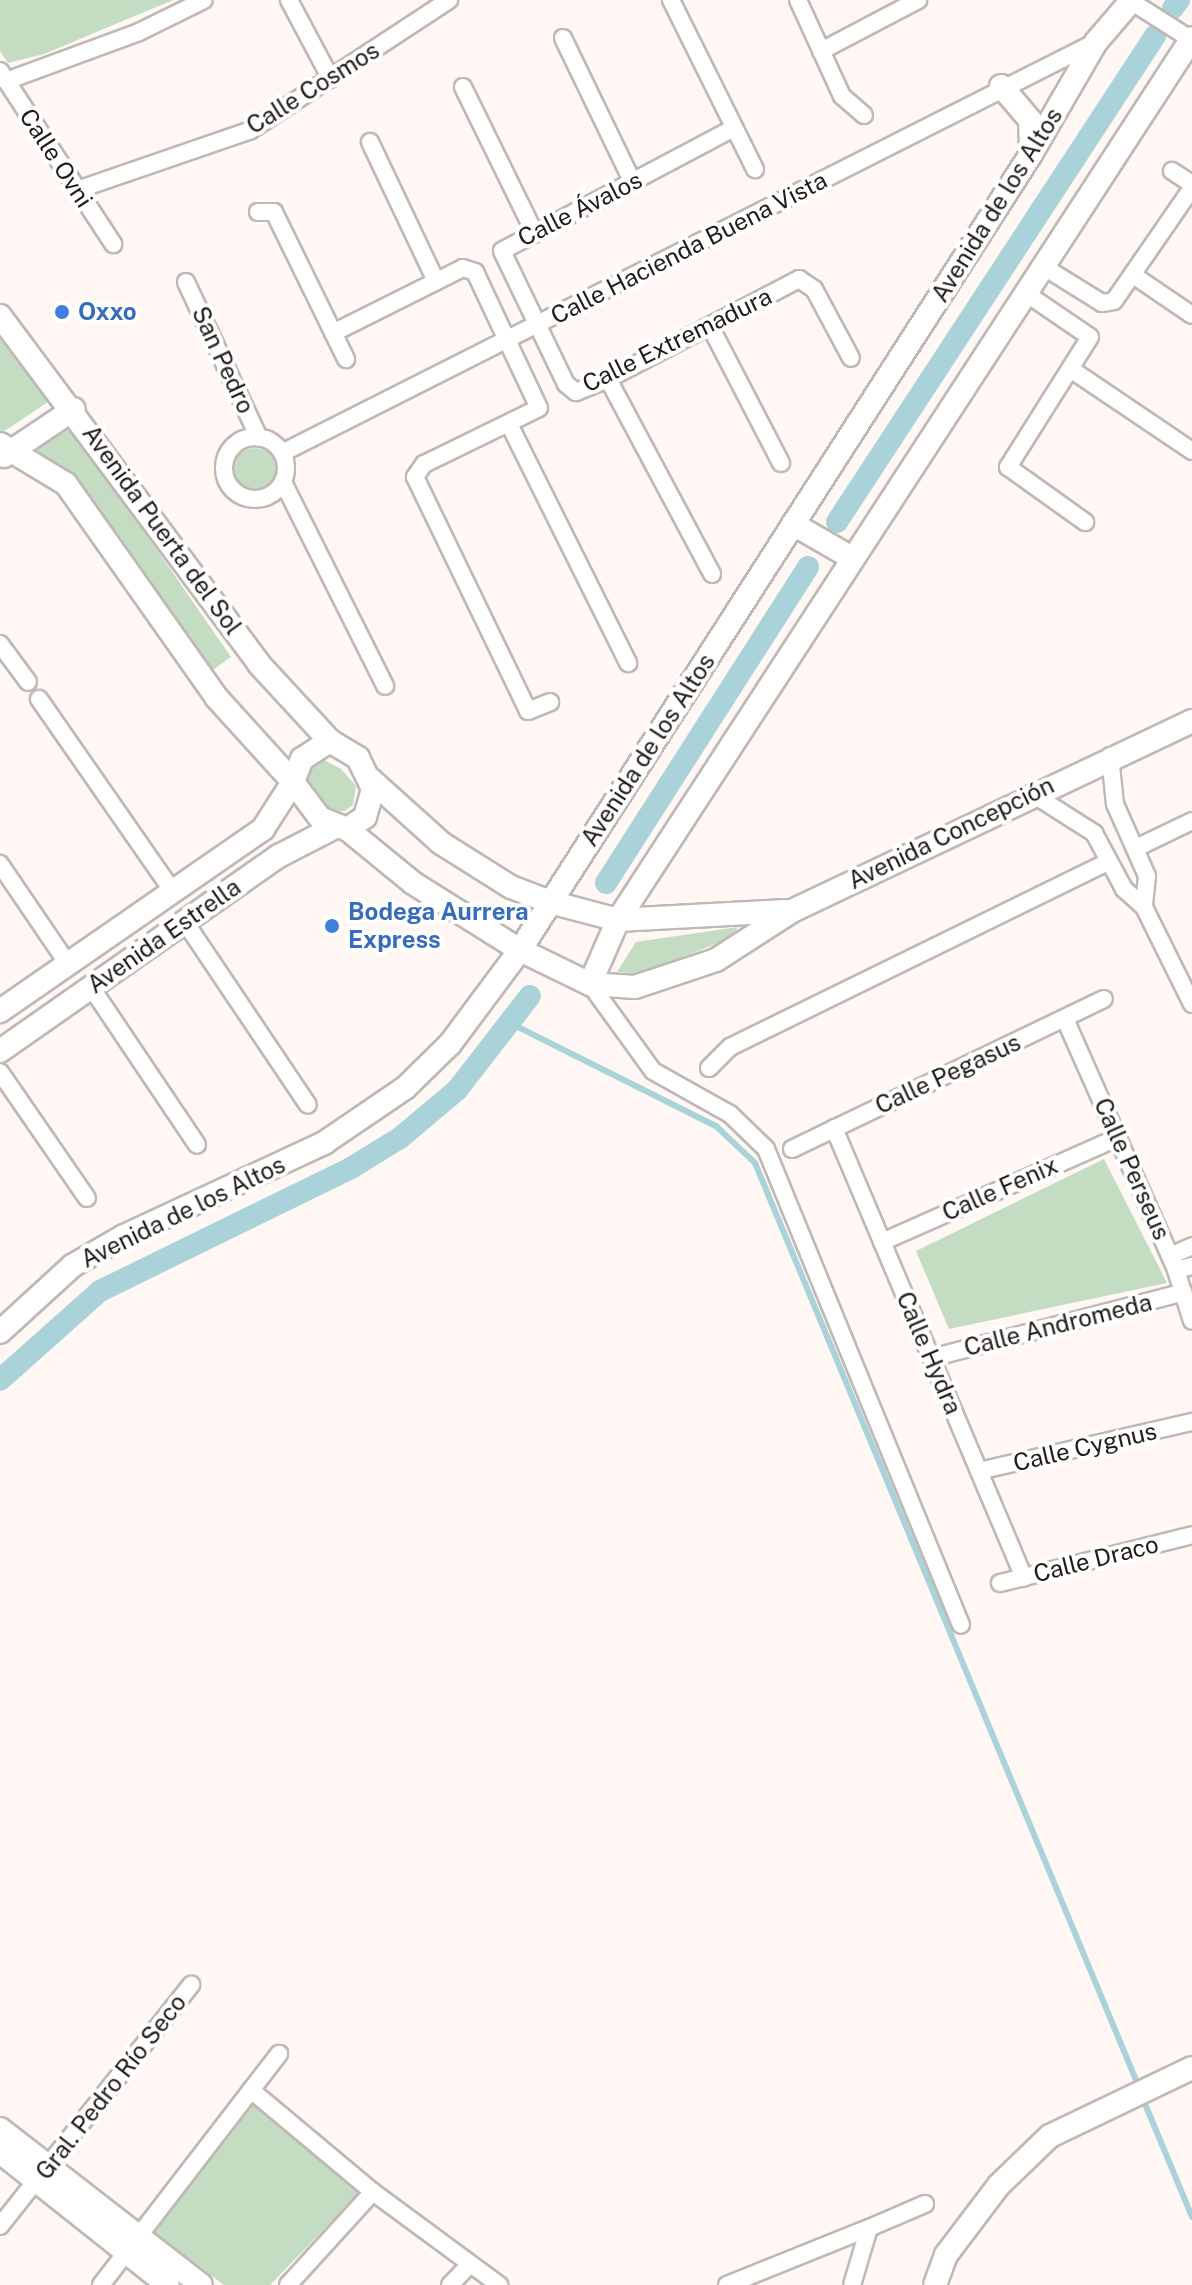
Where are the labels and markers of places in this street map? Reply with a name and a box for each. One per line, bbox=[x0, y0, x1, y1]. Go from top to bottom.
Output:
place label: Oxxo bbox=[78, 298, 137, 326]
marker: Oxxo bbox=[53, 303, 71, 321]
place label: Bodega Aurrera Express bbox=[348, 898, 529, 954]
marker: Bodega Aurrera Express bbox=[323, 917, 341, 935]

